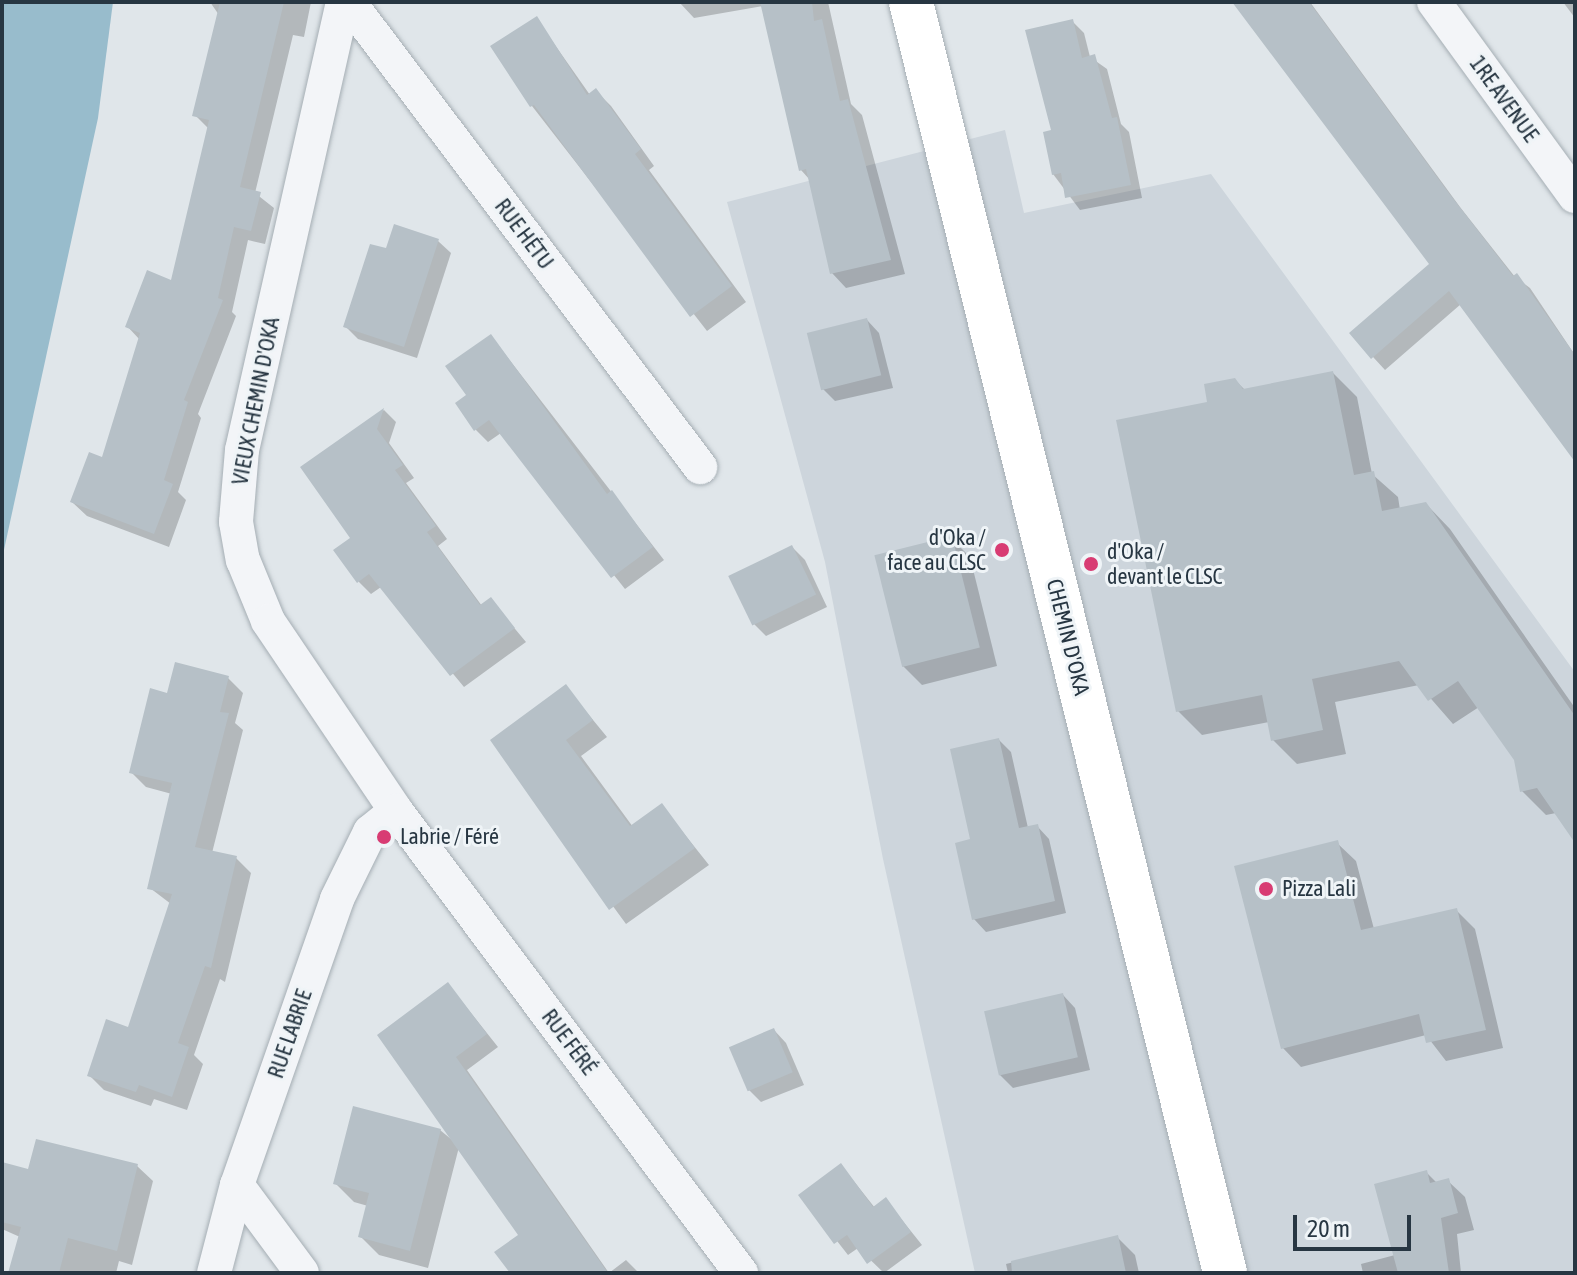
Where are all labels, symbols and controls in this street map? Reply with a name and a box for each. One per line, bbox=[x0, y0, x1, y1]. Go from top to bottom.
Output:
street label: 1RE AVENUE bbox=[1464, 51, 1544, 147]
street label: RUE HÉTU bbox=[489, 194, 559, 274]
street label: VIEUX CHEMIN D'OKA bbox=[227, 315, 285, 487]
place label: d'Oka / face au CLSC bbox=[887, 524, 986, 576]
place label: d'Oka / devant le CLSC bbox=[1107, 538, 1222, 590]
marker: d'Oka / face au CLSC bbox=[993, 541, 1011, 559]
marker: d'Oka / devant le CLSC bbox=[1082, 555, 1100, 573]
street label: CHEMIN D'OKA bbox=[1041, 576, 1095, 698]
place label: Labrie / Féré bbox=[400, 824, 499, 850]
marker: Labrie / Féré bbox=[375, 828, 393, 846]
place label: Pizza Lali bbox=[1282, 876, 1356, 902]
marker: Pizza Lali bbox=[1257, 880, 1275, 898]
street label: RUE LABRIE bbox=[263, 986, 317, 1082]
street label: RUE FÉRÉ bbox=[536, 1004, 602, 1080]
scale bar bbox=[1297, 1199, 1415, 1249]
text: 20 m bbox=[1307, 1215, 1350, 1242]

